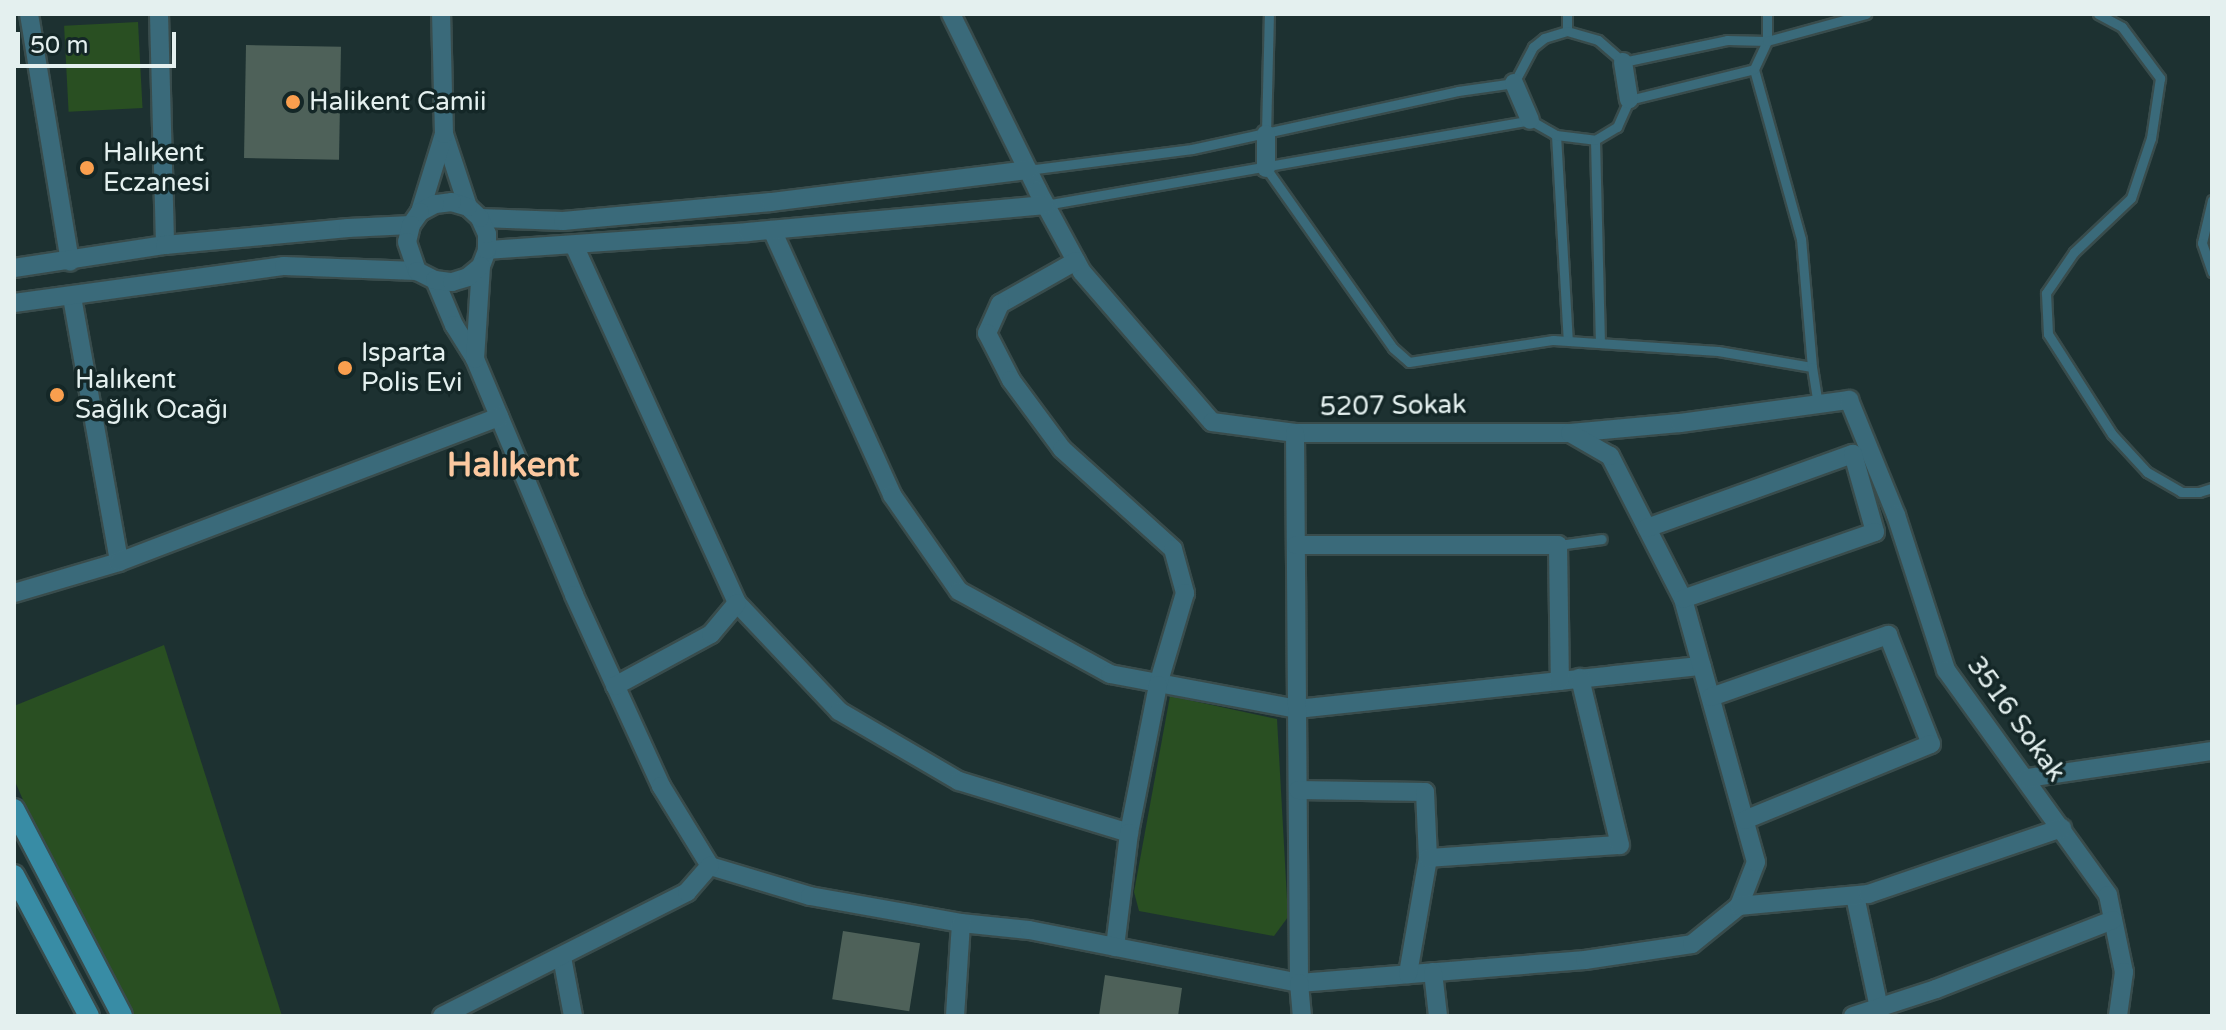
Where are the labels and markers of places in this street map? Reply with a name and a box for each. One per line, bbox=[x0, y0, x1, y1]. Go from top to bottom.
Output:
place label: Halikent Camii bbox=[309, 86, 487, 118]
marker: Halikent Camii bbox=[284, 93, 302, 111]
place label: Halıkent Eczanesi bbox=[103, 137, 210, 198]
marker: Halıkent Eczanesi bbox=[78, 159, 96, 177]
place label: Isparta Polis Evi bbox=[361, 337, 463, 398]
marker: Isparta Polis Evi bbox=[336, 359, 354, 377]
place label: Halıkent Sağlık Ocağı bbox=[75, 364, 228, 426]
marker: Halıkent Sağlık Ocağı bbox=[46, 384, 68, 406]

